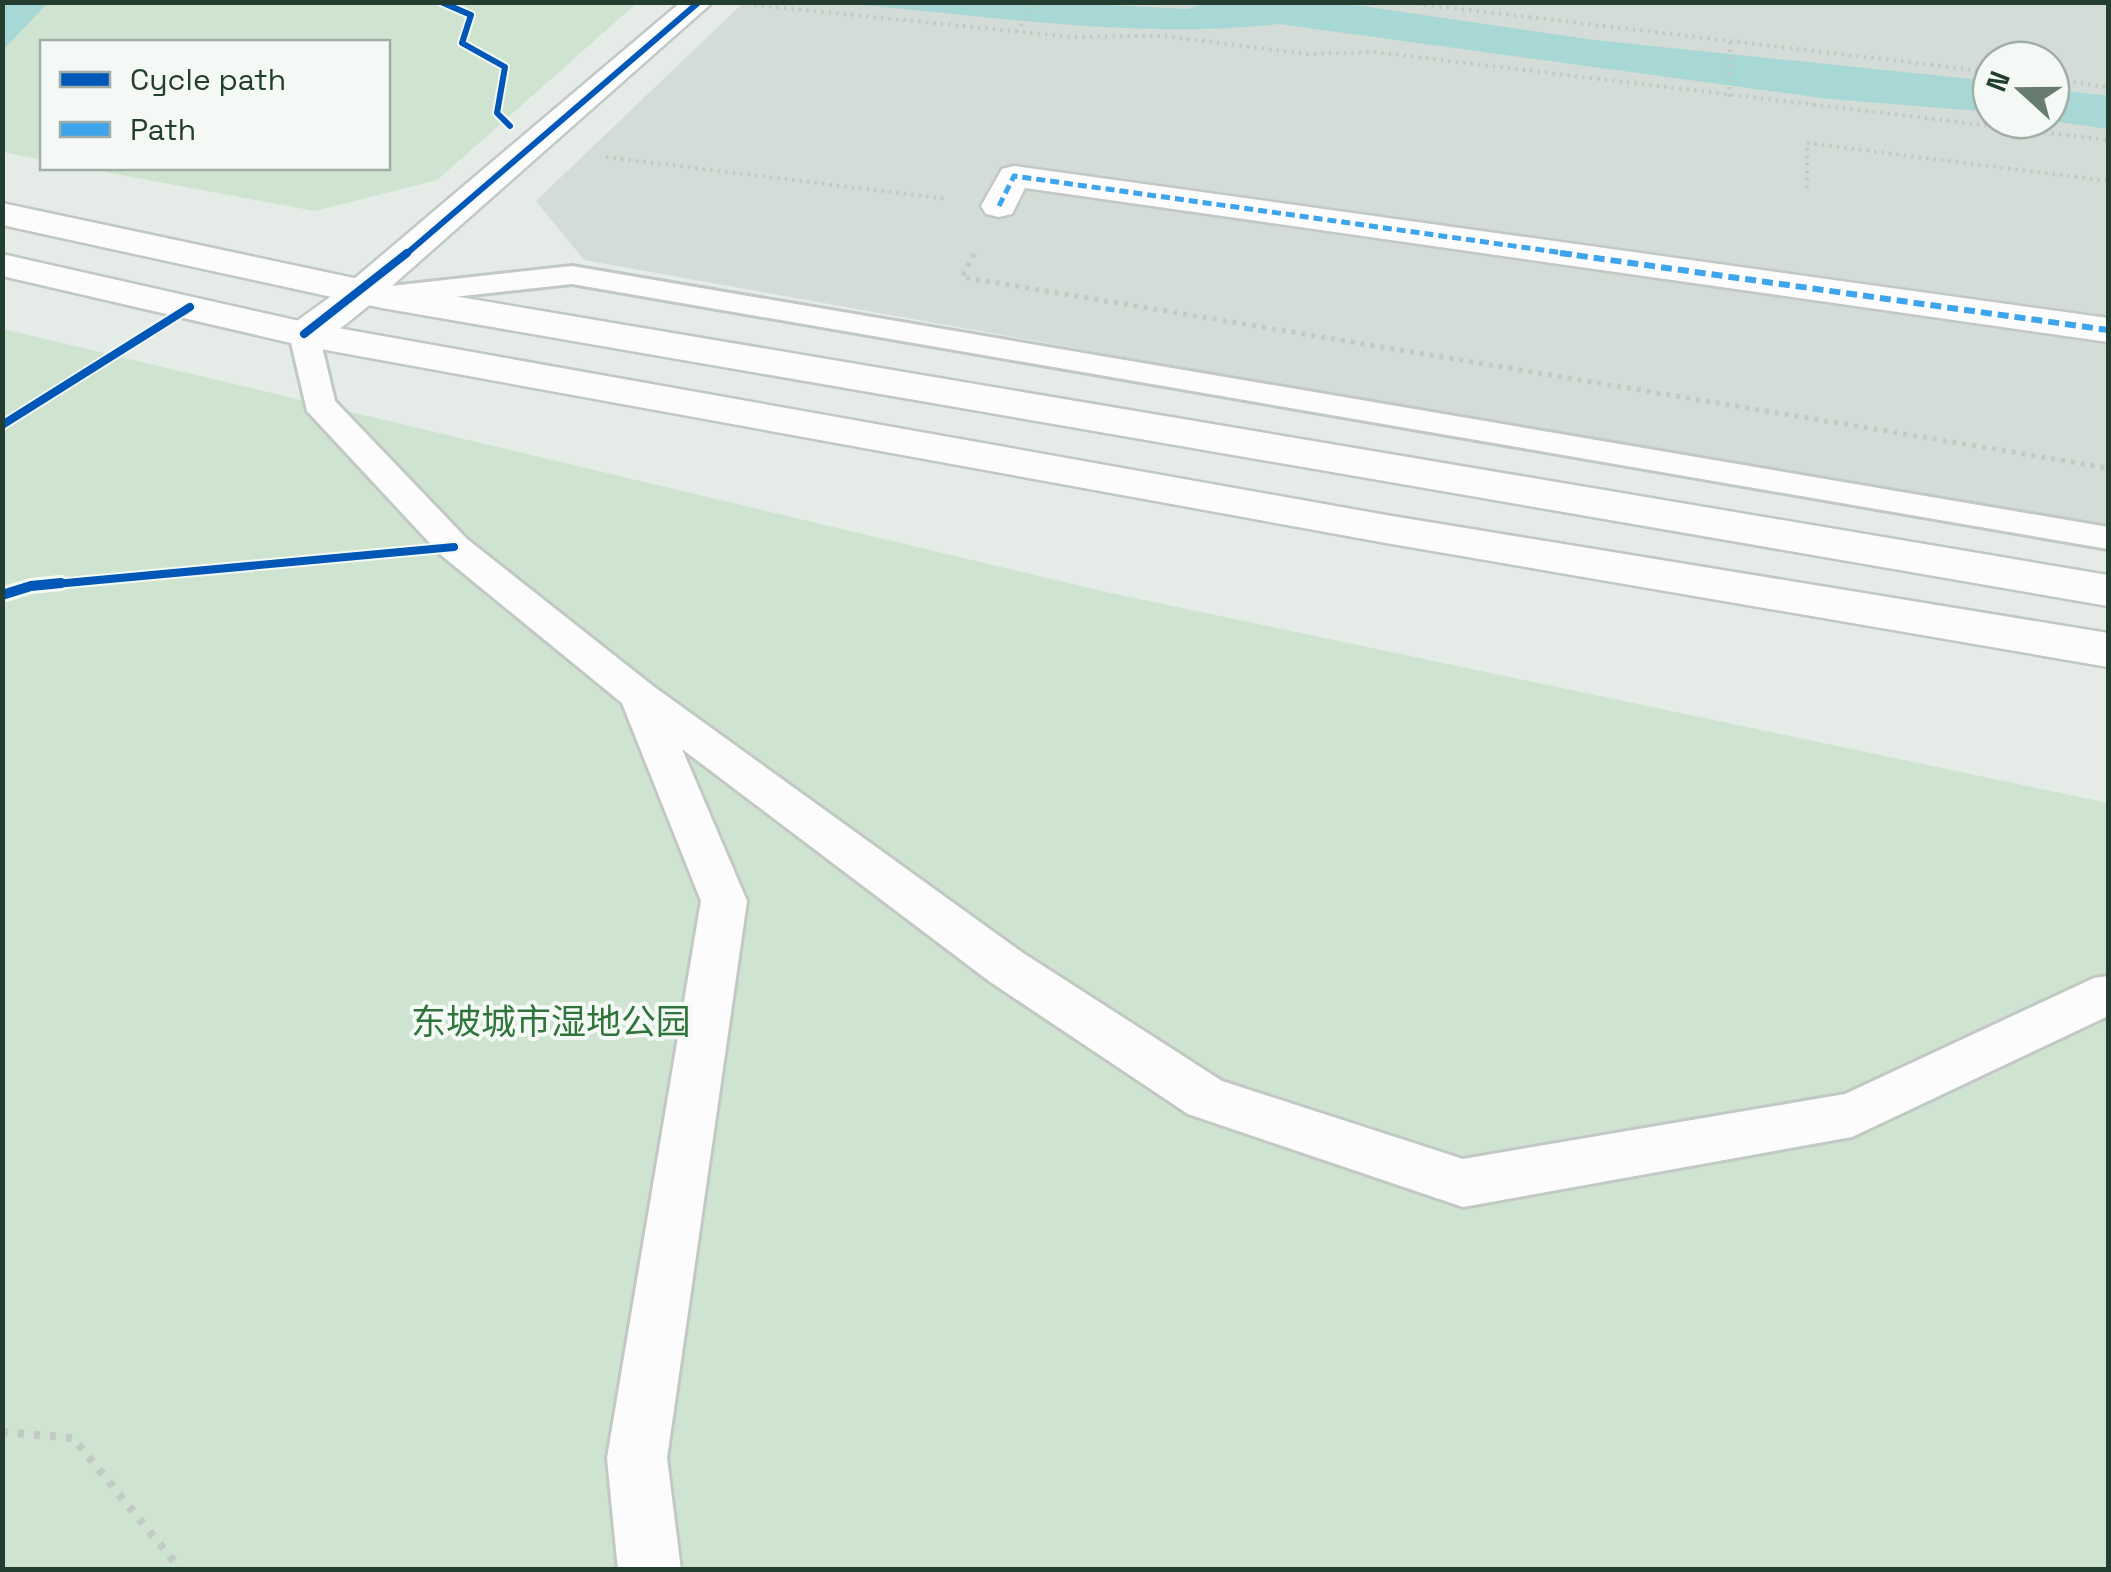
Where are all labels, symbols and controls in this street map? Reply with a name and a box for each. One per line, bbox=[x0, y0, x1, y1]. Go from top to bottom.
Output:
legend bbox=[40, 40, 390, 170]
north arrow bbox=[1971, 40, 2071, 140]
text: Cycle path bbox=[130, 60, 286, 99]
text: N bbox=[1977, 66, 2018, 96]
text: Path bbox=[130, 110, 196, 149]
park label: 东坡城市湿地公园 bbox=[411, 1000, 691, 1044]

